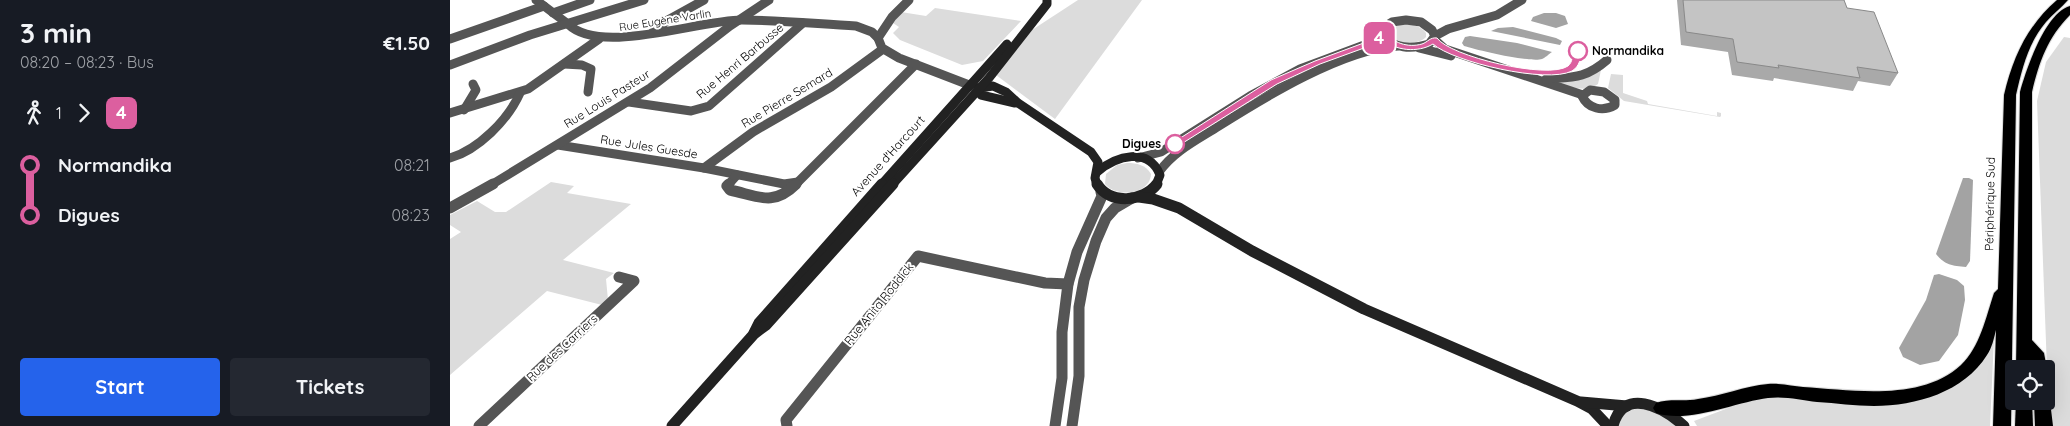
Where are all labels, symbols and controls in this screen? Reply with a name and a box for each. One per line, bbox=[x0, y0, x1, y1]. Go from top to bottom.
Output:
street label: Rue Eugène Varlin bbox=[618, 6, 712, 34]
text: 3 min bbox=[20, 15, 92, 50]
street label: Rue Henri Barbusse bbox=[693, 20, 787, 102]
line badge: 4 bbox=[1363, 22, 1395, 54]
text: 4 bbox=[1374, 26, 1384, 49]
text: €1.50 bbox=[383, 31, 430, 55]
marker: Normandika bbox=[1568, 41, 1588, 61]
place label: Normandika bbox=[1592, 43, 1664, 58]
text: 08:20 – 08:23 · Bus bbox=[20, 52, 154, 72]
street label: Rue Pierre Semard bbox=[738, 64, 835, 131]
street label: Rue Louis Pasteur bbox=[561, 66, 653, 131]
icon: walk bbox=[20, 99, 48, 127]
icon: forward bbox=[70, 99, 98, 127]
text: 4 bbox=[116, 101, 127, 124]
text: 1 bbox=[56, 103, 62, 123]
street label: Avenue d'Harcourt bbox=[848, 112, 928, 199]
street label: Rue Jules Guesde bbox=[599, 131, 699, 162]
marker: Digues bbox=[1165, 134, 1185, 154]
place label: Digues bbox=[1122, 136, 1161, 151]
text: Normandika bbox=[58, 153, 172, 177]
text: 08:21 bbox=[394, 155, 430, 175]
street label: Périphérique Sud bbox=[1981, 157, 1998, 251]
text: Digues bbox=[58, 203, 120, 227]
text: 08:23 bbox=[392, 205, 430, 225]
street label: Rue Anita Roddick bbox=[841, 259, 916, 348]
street label: Rue des Carriers bbox=[523, 311, 601, 384]
button: Start bbox=[20, 358, 220, 416]
button: Tickets bbox=[230, 358, 430, 416]
map controls bbox=[2005, 360, 2055, 410]
button: locate bbox=[2005, 360, 2055, 410]

